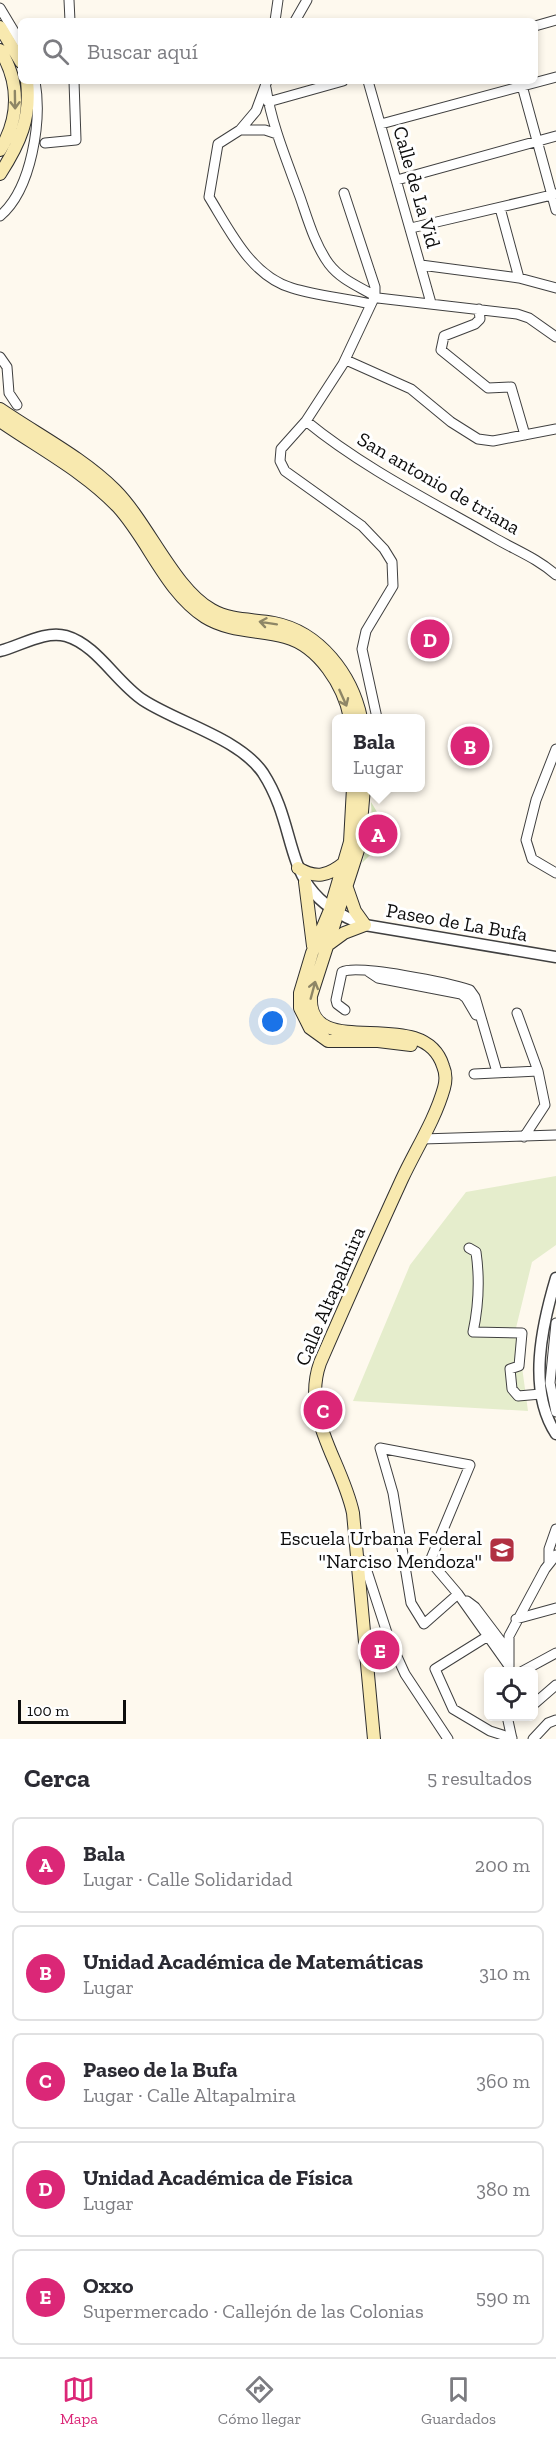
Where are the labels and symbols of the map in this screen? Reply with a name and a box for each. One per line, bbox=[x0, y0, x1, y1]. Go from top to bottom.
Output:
one-way arrow bbox=[9, 89, 21, 109]
street label: Calle de La Vid bbox=[388, 123, 446, 251]
street label: San antonio de triana bbox=[353, 427, 525, 540]
pin: D bbox=[410, 616, 450, 662]
one-way arrow bbox=[259, 617, 279, 628]
one-way arrow bbox=[338, 688, 350, 706]
pin: B bbox=[450, 724, 490, 768]
pin: A bbox=[358, 812, 398, 856]
street label: Paseo de La Bufa bbox=[384, 898, 530, 946]
one-way arrow bbox=[308, 981, 319, 1000]
your location bbox=[258, 1007, 287, 1036]
street label: Calle Altapalmira bbox=[290, 1223, 370, 1369]
pin: C bbox=[304, 1388, 342, 1432]
place label: Escuela Urbana Federal "Narciso Mendoza" bbox=[280, 1526, 482, 1573]
school or university icon: Escuela Urbana Federal "Narciso Mendoza" bbox=[487, 1535, 517, 1565]
pin: E bbox=[360, 1628, 400, 1672]
scale bar bbox=[18, 1697, 126, 1724]

